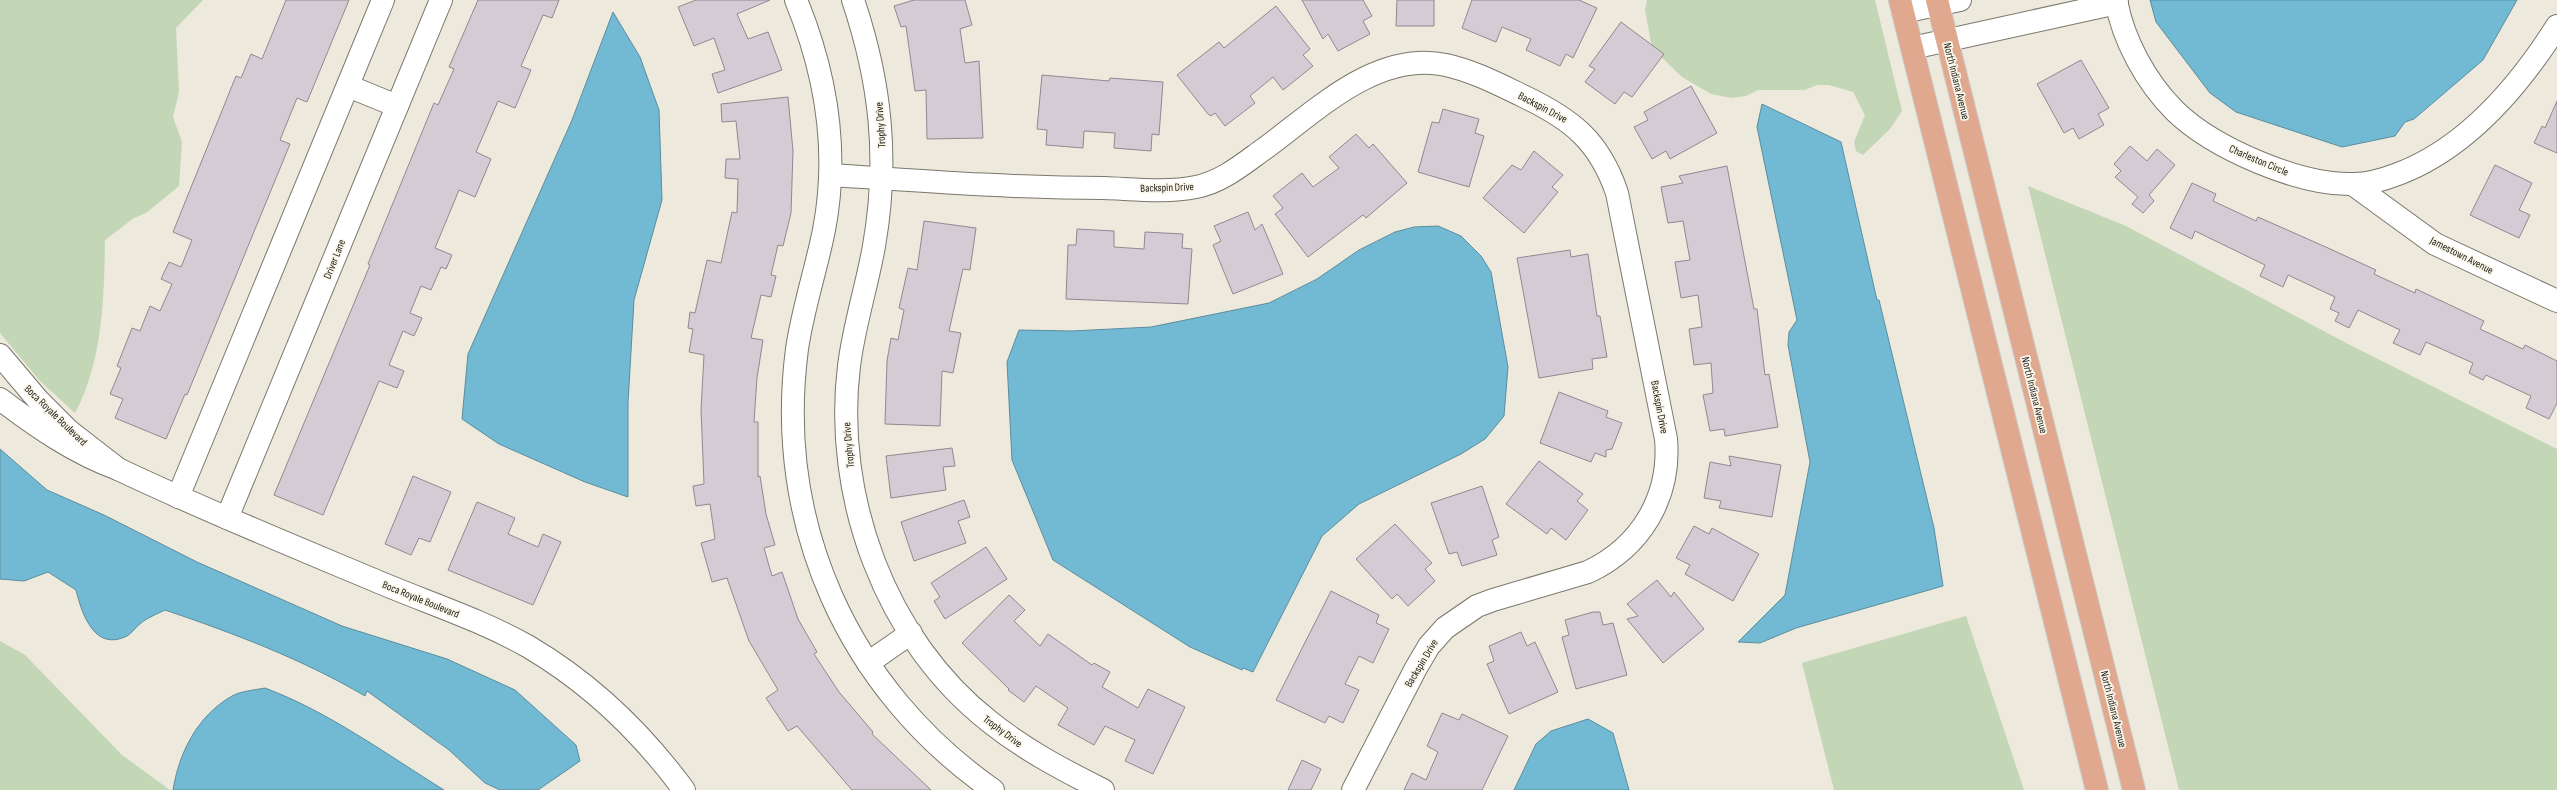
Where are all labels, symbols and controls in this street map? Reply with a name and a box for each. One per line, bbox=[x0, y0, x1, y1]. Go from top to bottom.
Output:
street label: North Indiana Avenue bbox=[1941, 41, 1972, 121]
street label: Backspin Drive bbox=[1516, 89, 1570, 126]
street label: Trophy Drive bbox=[872, 102, 889, 148]
street label: Charleston Circle bbox=[2227, 142, 2291, 179]
street label: Backspin Drive bbox=[1140, 180, 1194, 195]
street label: Jamestown Avenue bbox=[2427, 233, 2496, 277]
street label: Driver Lane bbox=[321, 237, 348, 281]
street label: North Indiana Avenue bbox=[2019, 355, 2050, 435]
street label: Backspin Drive bbox=[1648, 379, 1671, 435]
street label: Boca Royale Boulevard bbox=[22, 382, 90, 449]
street label: Trophy Drive bbox=[840, 422, 857, 468]
street label: Boca Royale Boulevard bbox=[380, 578, 462, 621]
street label: Backspin Drive bbox=[1402, 637, 1441, 690]
street label: North Indiana Avenue bbox=[2098, 669, 2129, 749]
street label: Trophy Drive bbox=[981, 712, 1025, 750]

